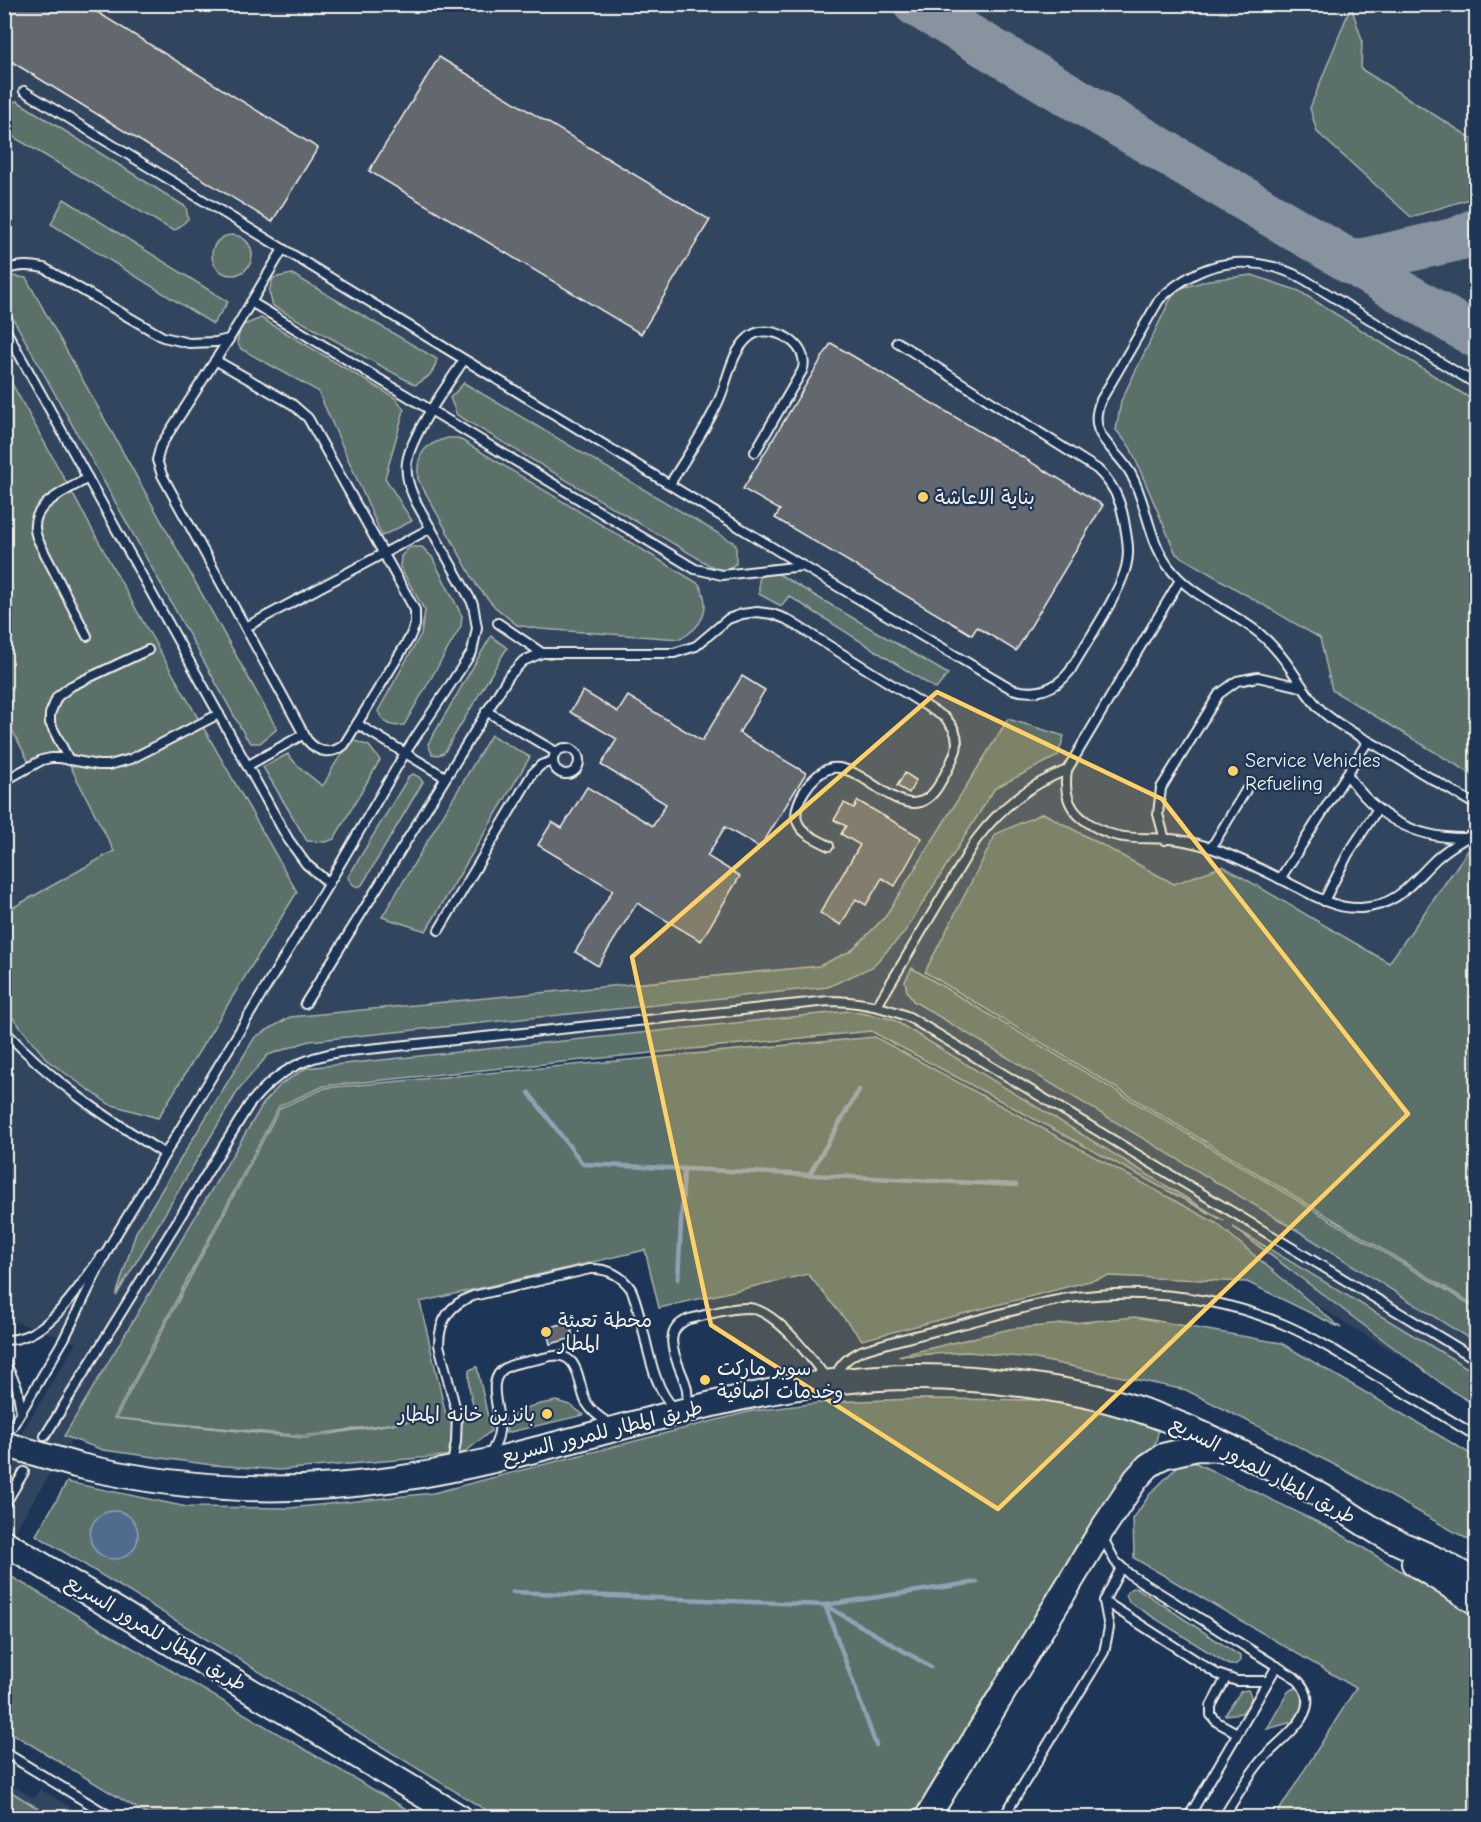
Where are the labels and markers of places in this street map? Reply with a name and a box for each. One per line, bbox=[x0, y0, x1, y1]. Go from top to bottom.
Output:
place label: بناية الاعاشة bbox=[935, 486, 1035, 509]
marker: بناية الاعاشة bbox=[916, 490, 930, 504]
place label: Service Vehicles Refueling bbox=[1245, 749, 1380, 795]
marker: Service Vehicles Refueling bbox=[1226, 764, 1240, 778]
place label: محطة تعبئة المطار bbox=[556, 1309, 652, 1355]
marker: محطة تعبئة المطار bbox=[539, 1325, 553, 1339]
place label: سوبر ماركت وخدمات اضافية bbox=[717, 1357, 843, 1403]
marker: سوبر ماركت وخدمات اضافية bbox=[698, 1373, 712, 1387]
place label: بانزين خانه المطار bbox=[396, 1403, 535, 1426]
marker: بانزين خانه المطار bbox=[540, 1407, 554, 1421]

